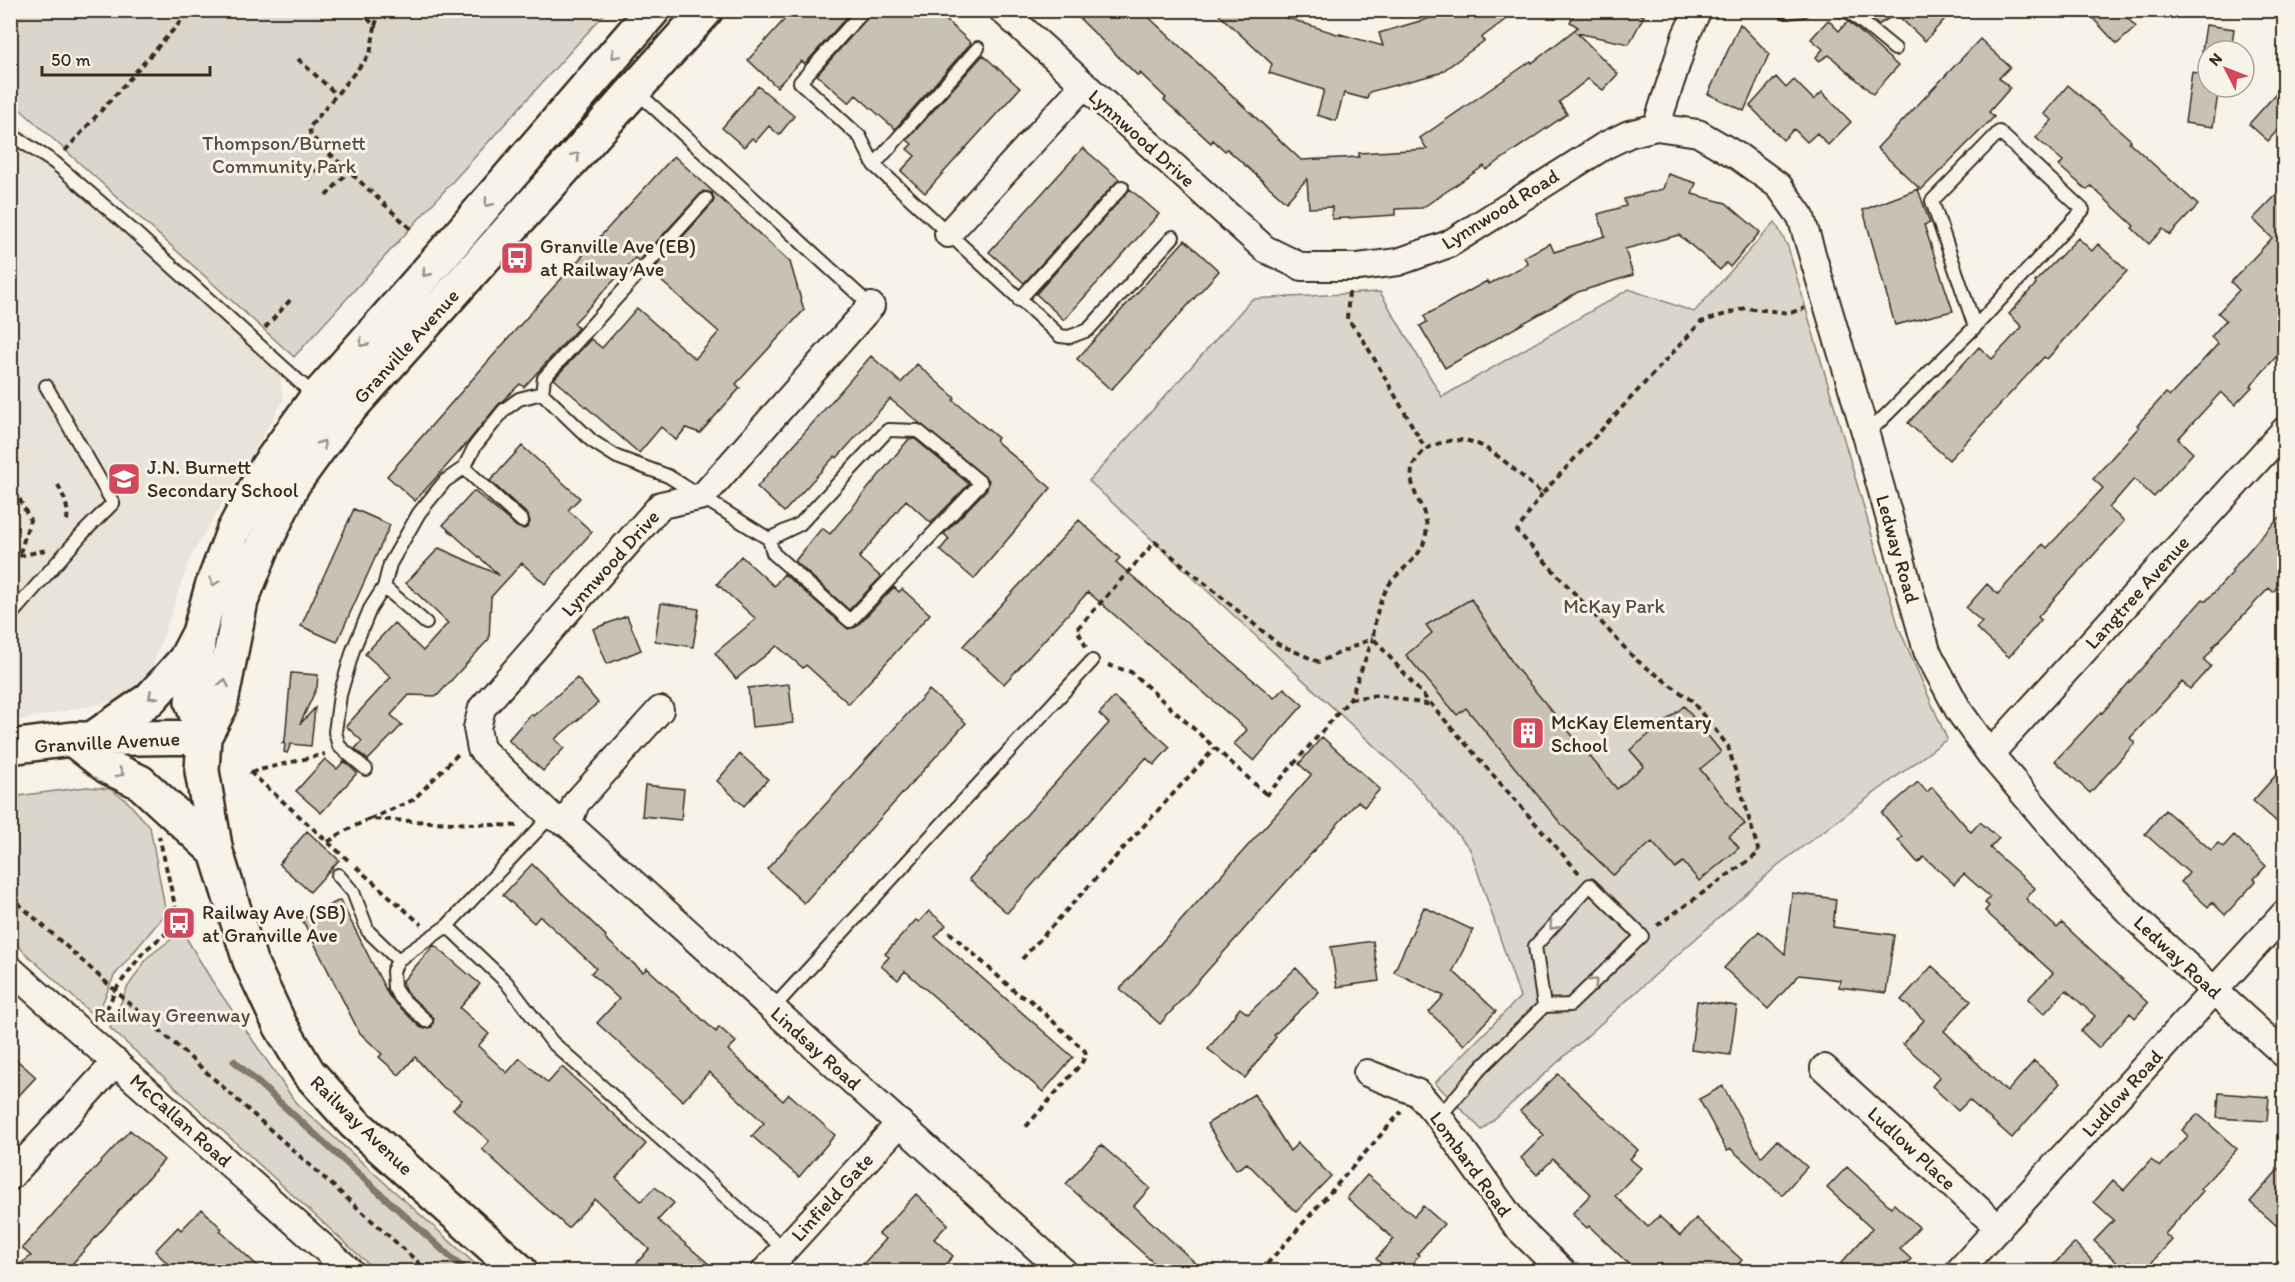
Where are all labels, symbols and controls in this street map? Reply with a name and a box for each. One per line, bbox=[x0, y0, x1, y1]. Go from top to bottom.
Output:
scale bar bbox=[42, 39, 210, 77]
north arrow bbox=[2196, 39, 2256, 99]
one-way arrow bbox=[611, 48, 622, 59]
text: 50 m bbox=[51, 49, 91, 71]
text: N bbox=[2205, 49, 2226, 70]
street label: Lynnwood Drive bbox=[1084, 84, 1200, 192]
park label: Thompson/Burnett Community Park bbox=[202, 131, 366, 178]
one-way arrow bbox=[569, 152, 580, 163]
street label: Lynnwood Road bbox=[1437, 163, 1563, 255]
one-way arrow bbox=[484, 196, 495, 207]
place label: Granville Ave (EB) at Railway Ave bbox=[540, 234, 696, 281]
bus stop icon: Granville Ave (EB) at Railway Ave bbox=[499, 240, 535, 276]
one-way arrow bbox=[422, 266, 433, 277]
street label: Granville Avenue bbox=[348, 284, 464, 408]
one-way arrow bbox=[360, 335, 371, 346]
one-way arrow bbox=[315, 439, 326, 450]
place label: J.N. Burnett Secondary School bbox=[147, 455, 299, 502]
school or university icon: J.N. Burnett Secondary School bbox=[106, 461, 142, 497]
street label: Ledway Road bbox=[1871, 492, 1925, 606]
street label: Lynnwood Drive bbox=[556, 505, 664, 621]
street label: Langtree Avenue bbox=[2080, 530, 2194, 654]
one-way arrow bbox=[209, 576, 222, 587]
park label: McKay Park bbox=[1563, 594, 1666, 618]
one-way arrow bbox=[217, 679, 230, 689]
one-way arrow bbox=[148, 689, 158, 700]
place label: McKay Elementary School bbox=[1551, 710, 1712, 757]
building icon: McKay Elementary School bbox=[1510, 715, 1546, 751]
street label: Granville Avenue bbox=[33, 726, 181, 758]
one-way arrow bbox=[113, 765, 124, 777]
place label: Railway Ave (SB) at Granville Ave bbox=[202, 900, 346, 947]
bus stop icon: Railway Ave (SB) at Granville Ave bbox=[161, 905, 197, 941]
street label: Ledway Road bbox=[2129, 910, 2227, 1004]
one-way arrow bbox=[1549, 919, 1560, 930]
one-way arrow bbox=[1587, 978, 1597, 989]
street label: Lindsay Road bbox=[766, 1001, 866, 1095]
park label: Railway Greenway bbox=[94, 1003, 251, 1027]
street label: Ludlow Road bbox=[2076, 1044, 2168, 1142]
street label: McCallan Road bbox=[125, 1068, 237, 1172]
street label: Railway Avenue bbox=[306, 1070, 418, 1180]
street label: Ludlow Place bbox=[1863, 1101, 1961, 1195]
street label: Lombard Road bbox=[1425, 1107, 1517, 1222]
street label: Linfield Gate bbox=[786, 1148, 878, 1246]

